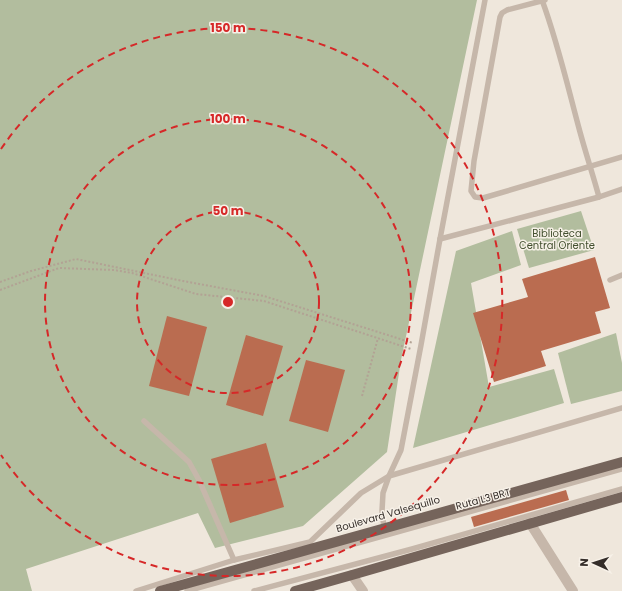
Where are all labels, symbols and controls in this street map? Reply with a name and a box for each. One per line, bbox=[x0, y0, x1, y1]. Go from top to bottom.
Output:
text: 150 m bbox=[210, 19, 246, 36]
text: 100 m bbox=[210, 110, 246, 127]
text: 50 m bbox=[213, 202, 244, 219]
park label: Biblioteca Central Oriente bbox=[519, 226, 595, 253]
centre of rings bbox=[221, 295, 235, 309]
street label: Ruta L3 BRT bbox=[454, 484, 513, 513]
street label: Boulevard Valsequillo bbox=[334, 492, 442, 536]
north arrow bbox=[574, 543, 614, 583]
text: N bbox=[576, 558, 592, 567]

